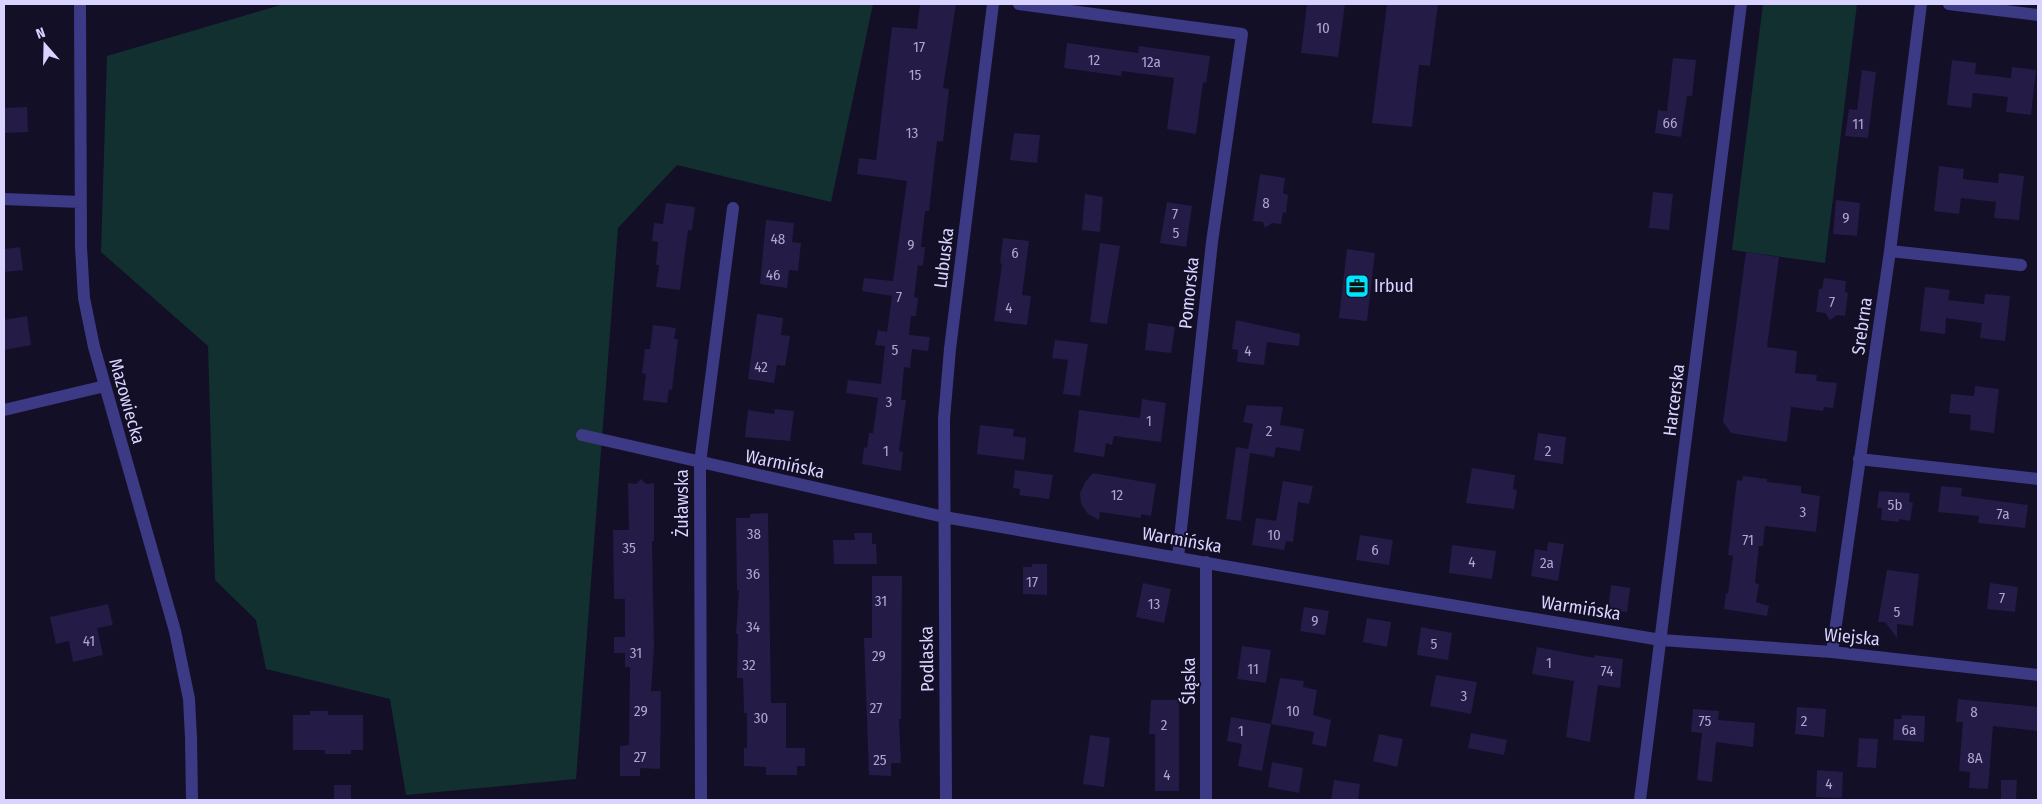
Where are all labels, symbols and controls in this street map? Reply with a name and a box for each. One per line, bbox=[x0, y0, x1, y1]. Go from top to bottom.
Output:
house number: 10 bbox=[1316, 19, 1330, 37]
north arrow bbox=[20, 20, 70, 70]
text: N bbox=[34, 24, 48, 43]
house number: 17 bbox=[913, 38, 925, 56]
house number: 12 bbox=[1088, 51, 1101, 69]
house number: 12a bbox=[1141, 53, 1161, 71]
house number: 15 bbox=[909, 66, 921, 84]
house number: 66 bbox=[1663, 114, 1677, 132]
house number: 11 bbox=[1852, 115, 1864, 133]
house number: 13 bbox=[906, 124, 919, 142]
house number: 8 bbox=[1262, 194, 1270, 212]
house number: 7 bbox=[1172, 205, 1178, 223]
house number: 9 bbox=[1842, 209, 1850, 227]
house number: 5 bbox=[1173, 224, 1180, 242]
street label: Lubuska bbox=[929, 226, 959, 289]
house number: 48 bbox=[771, 230, 785, 248]
house number: 9 bbox=[907, 236, 915, 254]
house number: 6 bbox=[1011, 244, 1019, 262]
street label: Pomorska bbox=[1174, 256, 1204, 330]
house number: 46 bbox=[766, 266, 780, 284]
office icon: Irbud bbox=[1344, 273, 1370, 299]
place label: Irbud bbox=[1374, 275, 1414, 297]
house number: 7 bbox=[896, 288, 902, 306]
house number: 7 bbox=[1829, 293, 1835, 311]
street label: Srebrna bbox=[1847, 296, 1877, 356]
house number: 4 bbox=[1005, 299, 1013, 317]
house number: 5 bbox=[892, 341, 899, 359]
house number: 4 bbox=[1244, 342, 1252, 360]
street label: Mazowiecka bbox=[104, 356, 150, 446]
house number: 42 bbox=[754, 358, 768, 376]
street label: Harcerska bbox=[1659, 363, 1689, 437]
house number: 3 bbox=[886, 393, 893, 411]
house number: 1 bbox=[1146, 412, 1152, 430]
house number: 2 bbox=[1266, 422, 1273, 440]
house number: 1 bbox=[883, 442, 889, 460]
house number: 2 bbox=[1545, 442, 1552, 460]
street label: Warmińska bbox=[743, 445, 827, 483]
street label: Żuławska bbox=[671, 469, 693, 537]
house number: 12 bbox=[1111, 486, 1124, 504]
house number: 5b bbox=[1888, 496, 1902, 514]
house number: 3 bbox=[1800, 503, 1807, 521]
house number: 7a bbox=[1997, 505, 2009, 523]
street label: Warmińska bbox=[1140, 522, 1224, 558]
house number: 38 bbox=[747, 525, 761, 543]
house number: 10 bbox=[1267, 526, 1281, 544]
house number: 71 bbox=[1742, 531, 1754, 549]
house number: 35 bbox=[622, 539, 636, 557]
house number: 6 bbox=[1371, 541, 1379, 559]
house number: 4 bbox=[1468, 553, 1476, 571]
house number: 2a bbox=[1540, 554, 1554, 572]
house number: 36 bbox=[746, 565, 760, 583]
house number: 17 bbox=[1026, 573, 1038, 591]
house number: 7 bbox=[1999, 589, 2005, 607]
street label: Warmińska bbox=[1540, 591, 1623, 625]
house number: 31 bbox=[875, 592, 887, 610]
house number: 13 bbox=[1148, 595, 1161, 613]
house number: 5 bbox=[1894, 603, 1901, 621]
house number: 9 bbox=[1311, 612, 1319, 630]
house number: 34 bbox=[746, 618, 760, 636]
street label: Wiejska bbox=[1823, 624, 1881, 650]
street label: Podlaska bbox=[915, 626, 939, 692]
house number: 41 bbox=[83, 632, 95, 650]
house number: 5 bbox=[1431, 635, 1438, 653]
house number: 31 bbox=[630, 644, 642, 662]
house number: 29 bbox=[872, 647, 886, 665]
house number: 1 bbox=[1546, 654, 1552, 672]
house number: 32 bbox=[742, 656, 756, 674]
street label: Śląska bbox=[1178, 657, 1200, 704]
house number: 11 bbox=[1247, 660, 1259, 678]
house number: 74 bbox=[1601, 662, 1613, 680]
house number: 3 bbox=[1461, 687, 1468, 705]
house number: 27 bbox=[870, 699, 882, 717]
house number: 29 bbox=[634, 702, 648, 720]
house number: 10 bbox=[1286, 702, 1300, 720]
house number: 8 bbox=[1970, 703, 1978, 721]
house number: 30 bbox=[754, 709, 768, 727]
house number: 75 bbox=[1699, 712, 1711, 730]
house number: 2 bbox=[1801, 712, 1808, 730]
house number: 2 bbox=[1161, 716, 1168, 734]
house number: 6a bbox=[1902, 721, 1916, 739]
house number: 1 bbox=[1238, 722, 1244, 740]
house number: 27 bbox=[634, 748, 646, 766]
house number: 8A bbox=[1967, 749, 1983, 767]
house number: 25 bbox=[873, 751, 887, 769]
house number: 4 bbox=[1163, 766, 1171, 784]
house number: 4 bbox=[1825, 775, 1833, 793]

